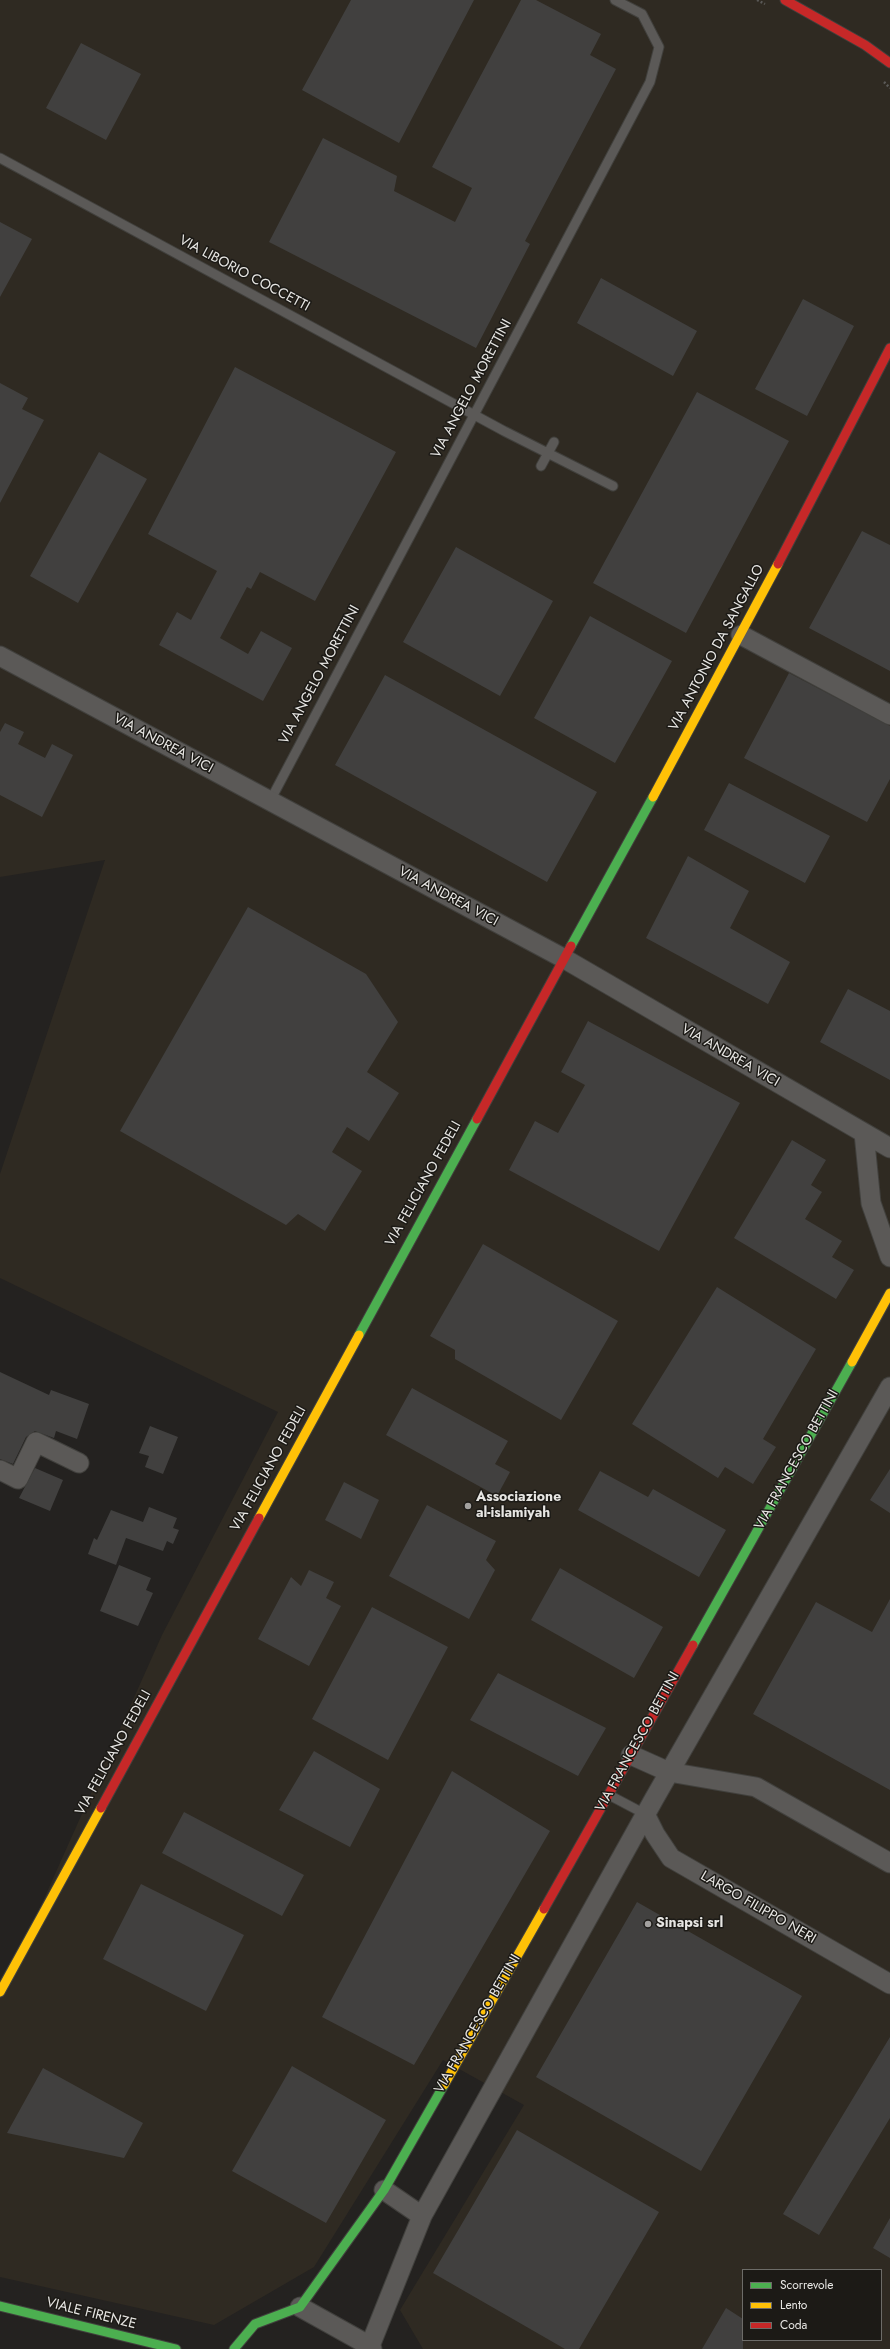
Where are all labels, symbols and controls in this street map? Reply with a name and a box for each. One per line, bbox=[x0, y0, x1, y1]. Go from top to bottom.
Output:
street label: VIA LIBORIO COCCETTI bbox=[176, 232, 312, 316]
street label: VIA ANGELO MORETTINI bbox=[428, 317, 516, 461]
street label: VIA ANTONIO DA SANGALLO bbox=[666, 562, 768, 734]
street label: VIA ANGELO MORETTINI bbox=[276, 603, 364, 747]
street label: VIA ANDREA VICI bbox=[110, 711, 216, 777]
street label: VIA ANDREA VICI bbox=[395, 864, 501, 930]
street label: VIA ANDREA VICI bbox=[678, 1021, 782, 1091]
street label: VIA FELICIANO FEDELI bbox=[383, 1118, 465, 1250]
street label: VIA FRANCESCO BETTINI bbox=[751, 1387, 843, 1533]
street label: VIA FELICIANO FEDELI bbox=[228, 1403, 310, 1535]
place label: Associazione al-islamiyah bbox=[476, 1490, 561, 1522]
marker: Associazione al-islamiyah bbox=[463, 1501, 473, 1511]
street label: VIA FRANCESCO BETTINI bbox=[592, 1669, 684, 1815]
street label: VIA FELICIANO FEDELI bbox=[73, 1687, 155, 1819]
street label: LARGO FILIPPO NERI bbox=[697, 1868, 819, 1948]
place label: Sinapsi srl bbox=[656, 1916, 723, 1932]
marker: Sinapsi srl bbox=[643, 1919, 653, 1929]
street label: VIA FRANCESCO BETTINI bbox=[431, 1952, 525, 2096]
legend bbox=[742, 2269, 882, 2341]
text: Scorrevole bbox=[780, 2276, 834, 2294]
street label: VIALE FIRENZE bbox=[44, 2295, 138, 2333]
text: Lento bbox=[780, 2296, 807, 2314]
text: Coda bbox=[780, 2316, 807, 2334]

